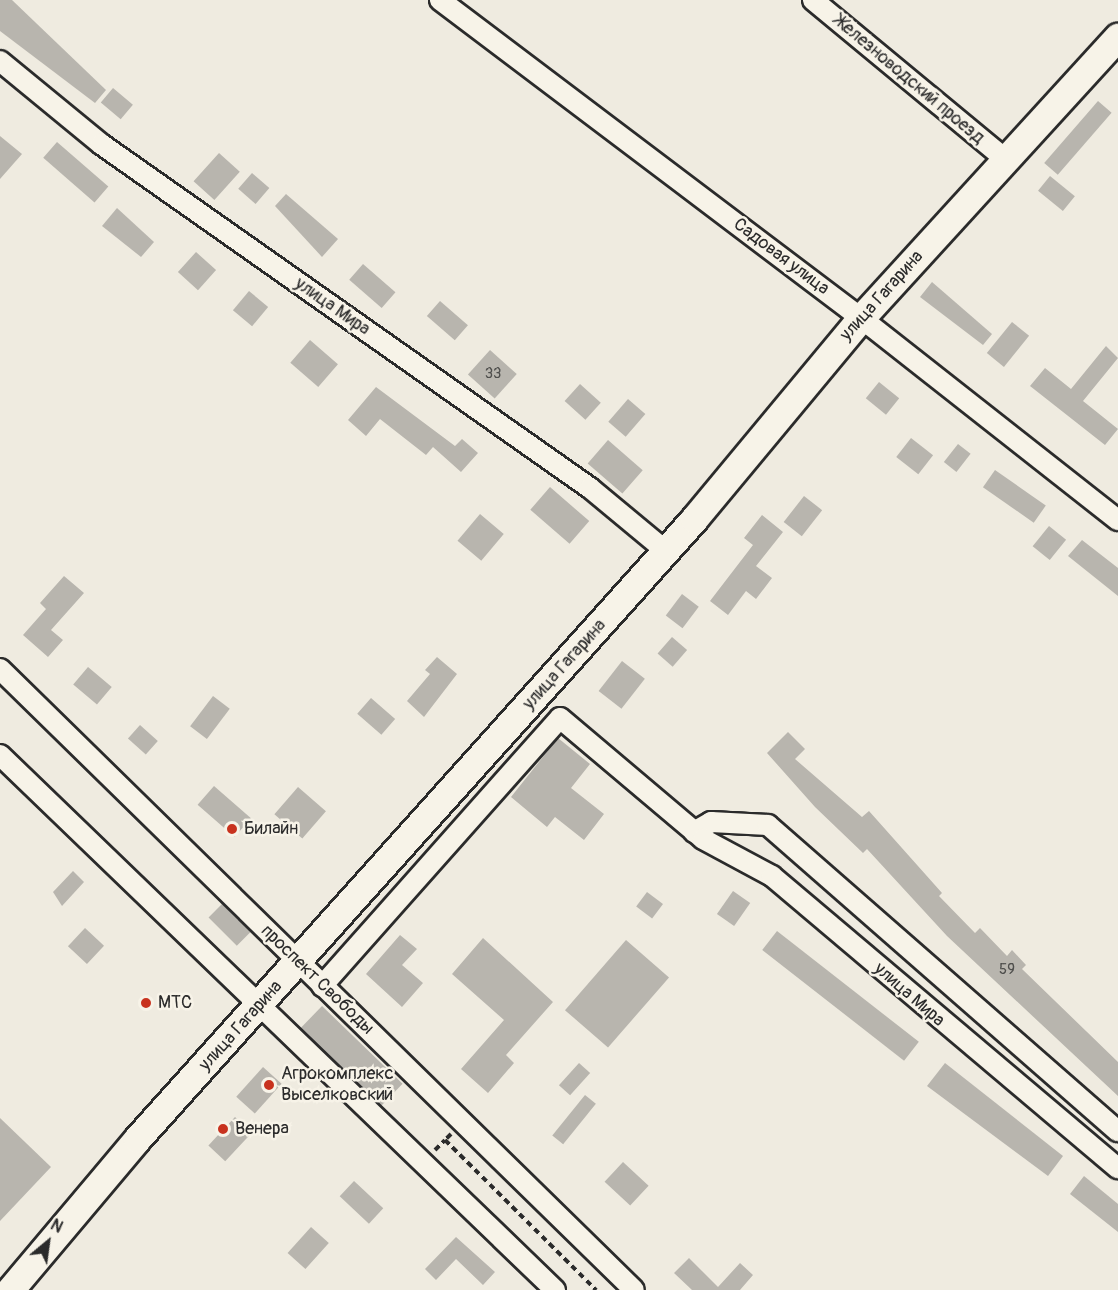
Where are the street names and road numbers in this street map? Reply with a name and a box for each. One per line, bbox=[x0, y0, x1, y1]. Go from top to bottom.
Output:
street label: Железноводский проезд bbox=[830, 11, 988, 149]
street label: Садовая улица bbox=[729, 214, 833, 300]
street label: улица Гагарина bbox=[836, 246, 928, 346]
street label: улица Мира bbox=[290, 273, 374, 341]
street label: улица Гагарина bbox=[519, 615, 611, 715]
street label: проспект Свободы bbox=[256, 921, 378, 1039]
street label: улица Мира bbox=[869, 958, 949, 1032]
street label: улица Гагарина bbox=[195, 976, 287, 1076]

